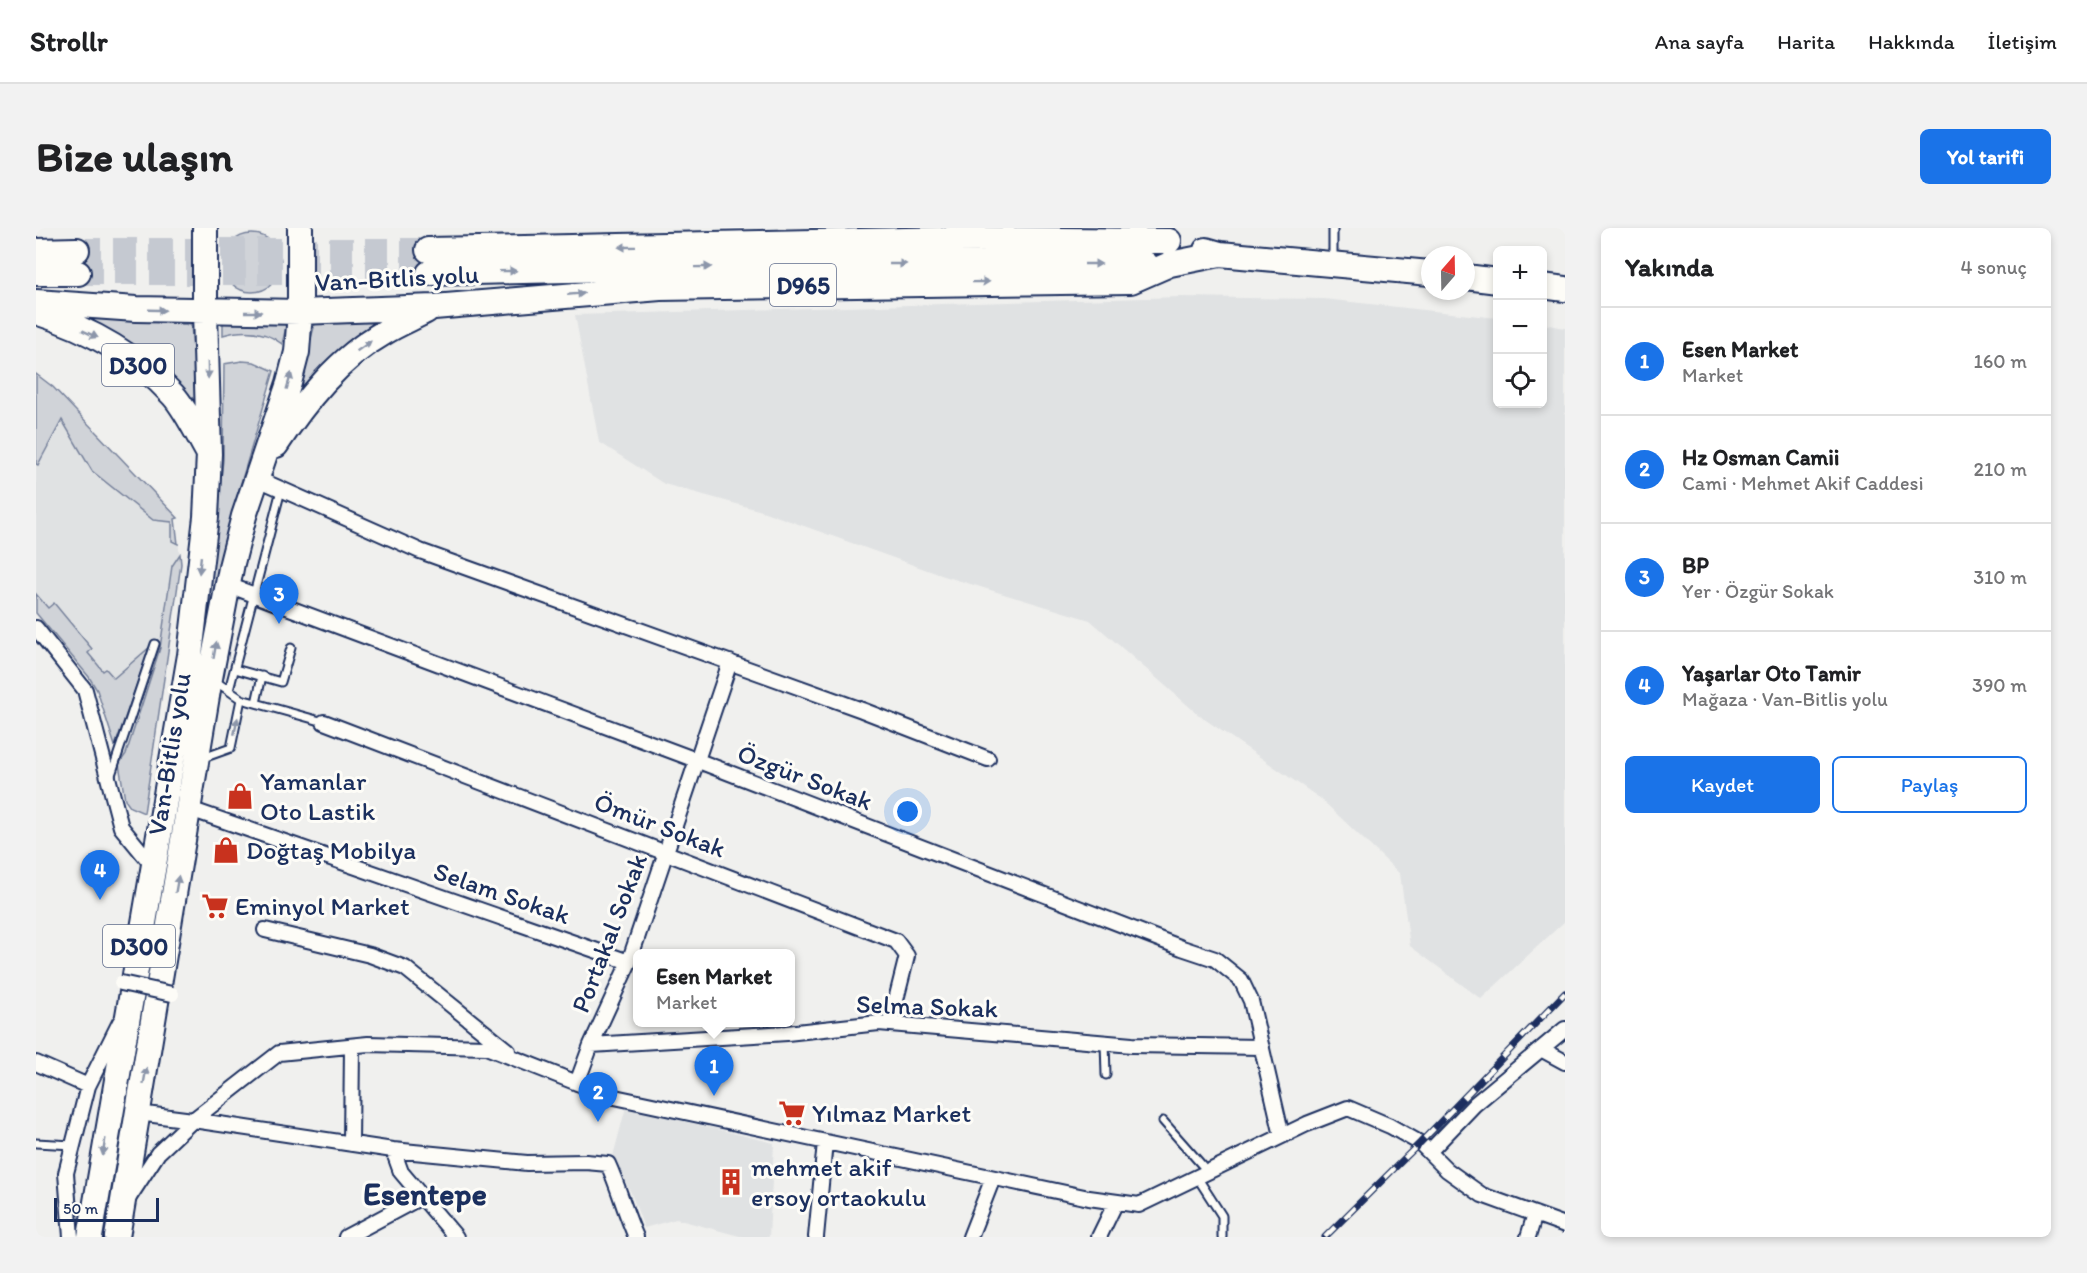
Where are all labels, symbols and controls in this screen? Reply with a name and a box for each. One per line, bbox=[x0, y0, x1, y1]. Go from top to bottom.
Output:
text: Strollr bbox=[30, 24, 108, 58]
text: Ana sayfa bbox=[1655, 29, 1744, 54]
text: Harita bbox=[1777, 29, 1835, 54]
text: Hakkında bbox=[1868, 29, 1955, 54]
text: İletişim bbox=[1988, 29, 2057, 54]
button: Yol tarifi bbox=[1920, 129, 2051, 184]
text: Bize ulaşın bbox=[36, 131, 233, 182]
one-way arrow bbox=[618, 242, 637, 252]
north arrow bbox=[1421, 246, 1475, 300]
map controls bbox=[1493, 246, 1547, 408]
button: + bbox=[1493, 246, 1547, 300]
text: Yakında bbox=[1625, 251, 1714, 283]
text: 4 sonuç bbox=[1960, 255, 2027, 279]
street label: Van-Bitlis yolu bbox=[314, 258, 480, 298]
one-way arrow bbox=[889, 259, 908, 268]
one-way arrow bbox=[1084, 259, 1103, 269]
one-way arrow bbox=[694, 262, 713, 272]
road number: D965 bbox=[770, 264, 836, 306]
one-way arrow bbox=[499, 266, 518, 276]
one-way arrow bbox=[971, 277, 990, 287]
one-way arrow bbox=[566, 289, 585, 299]
button: − bbox=[1493, 300, 1547, 354]
one-way arrow bbox=[148, 305, 167, 315]
one-way arrow bbox=[243, 307, 262, 317]
one-way arrow bbox=[82, 329, 99, 338]
text: Esen Market bbox=[1682, 336, 1798, 363]
one-way arrow bbox=[356, 341, 372, 352]
road number: D300 bbox=[102, 344, 174, 386]
text: 1 bbox=[1640, 349, 1649, 373]
text: 160 m bbox=[1974, 349, 2027, 373]
button: locate bbox=[1493, 354, 1547, 408]
one-way arrow bbox=[203, 361, 212, 380]
text: Market bbox=[1682, 363, 1743, 387]
one-way arrow bbox=[285, 372, 294, 390]
text: Hz Osman Camii bbox=[1682, 444, 1839, 471]
text: 2 bbox=[1639, 457, 1650, 481]
text: 210 m bbox=[1974, 457, 2027, 481]
text: Cami · Mehmet Akif Caddesi bbox=[1682, 471, 1924, 495]
text: BP bbox=[1682, 552, 1709, 579]
one-way arrow bbox=[195, 555, 205, 574]
text: 3 bbox=[1639, 565, 1650, 589]
text: 310 m bbox=[1973, 565, 2027, 589]
pin: 3 bbox=[260, 574, 298, 624]
text: Yer · Özgür Sokak bbox=[1682, 579, 1834, 603]
one-way arrow bbox=[211, 640, 220, 659]
text: Yaşarlar Oto Tamir bbox=[1682, 660, 1861, 687]
street label: Van-Bitlis yolu bbox=[140, 670, 198, 838]
text: 4 bbox=[1638, 673, 1651, 697]
text: 390 m bbox=[1972, 673, 2027, 697]
text: Mağaza · Van-Bitlis yolu bbox=[1682, 687, 1888, 711]
one-way arrow bbox=[232, 716, 241, 735]
street label: Özgür Sokak bbox=[733, 737, 877, 817]
button: Kaydet bbox=[1625, 756, 1820, 813]
button: Paylaş bbox=[1832, 756, 2027, 813]
place label: Yamanlar Oto Lastik bbox=[260, 765, 376, 827]
shop icon: Yamanlar Oto Lastik bbox=[225, 781, 255, 811]
street label: Ömür Sokak bbox=[590, 785, 731, 865]
your location bbox=[893, 797, 922, 826]
place label: Doğtaş Mobilya bbox=[246, 834, 416, 866]
shop icon: Doğtaş Mobilya bbox=[211, 835, 241, 865]
street label: Portakal Sokak bbox=[564, 848, 654, 1017]
pin: 4 bbox=[80, 850, 120, 900]
street label: Selam Sokak bbox=[430, 855, 575, 931]
one-way arrow bbox=[173, 874, 182, 893]
place label: Eminyol Market bbox=[235, 890, 410, 922]
supermarket icon: Eminyol Market bbox=[200, 891, 230, 921]
road number: D300 bbox=[103, 925, 175, 967]
popup bbox=[633, 949, 795, 1027]
text: Esen Market bbox=[656, 963, 772, 990]
street label: Selma Sokak bbox=[855, 988, 999, 1024]
text: Market bbox=[656, 990, 717, 1014]
pin: 1 bbox=[694, 1046, 734, 1096]
one-way arrow bbox=[140, 1066, 149, 1085]
pin: 2 bbox=[578, 1072, 618, 1122]
place label: Yılmaz Market bbox=[812, 1097, 972, 1129]
supermarket icon: Yılmaz Market bbox=[777, 1098, 807, 1128]
one-way arrow bbox=[100, 1137, 109, 1156]
place label: mehmet akif ersoy ortaokulu bbox=[751, 1151, 926, 1213]
building icon: mehmet akif ersoy ortaokulu bbox=[716, 1167, 746, 1197]
district label: Esentepe bbox=[363, 1175, 487, 1213]
scale bar bbox=[54, 1195, 159, 1222]
text: 50 m bbox=[63, 1199, 98, 1218]

